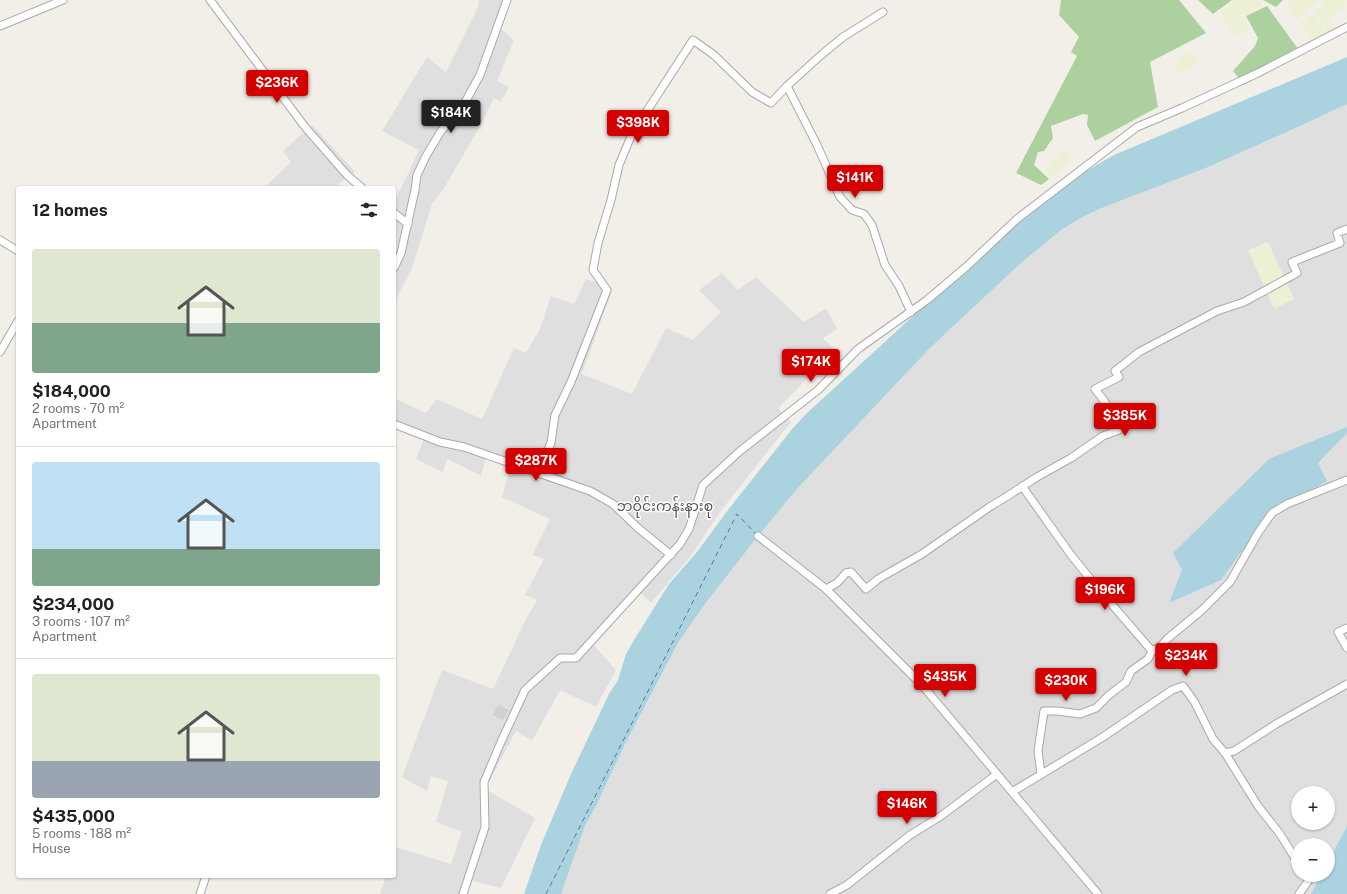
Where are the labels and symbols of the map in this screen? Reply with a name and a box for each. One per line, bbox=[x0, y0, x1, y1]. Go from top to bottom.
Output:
pin: $236K bbox=[249, 70, 305, 104]
pin: $184K bbox=[423, 100, 479, 134]
pin: $398K bbox=[610, 110, 666, 144]
pin: $141K bbox=[827, 165, 883, 199]
pin: $174K bbox=[783, 349, 839, 383]
pin: $385K bbox=[1097, 403, 1153, 437]
pin: $287K bbox=[508, 448, 564, 482]
district label: ဘဝိုင်းကန်းနားစု bbox=[617, 496, 713, 518]
pin: $196K bbox=[1077, 577, 1133, 611]
pin: $234K bbox=[1158, 643, 1214, 677]
pin: $435K bbox=[917, 664, 973, 698]
pin: $230K bbox=[1038, 668, 1094, 702]
pin: $146K bbox=[879, 791, 935, 825]

